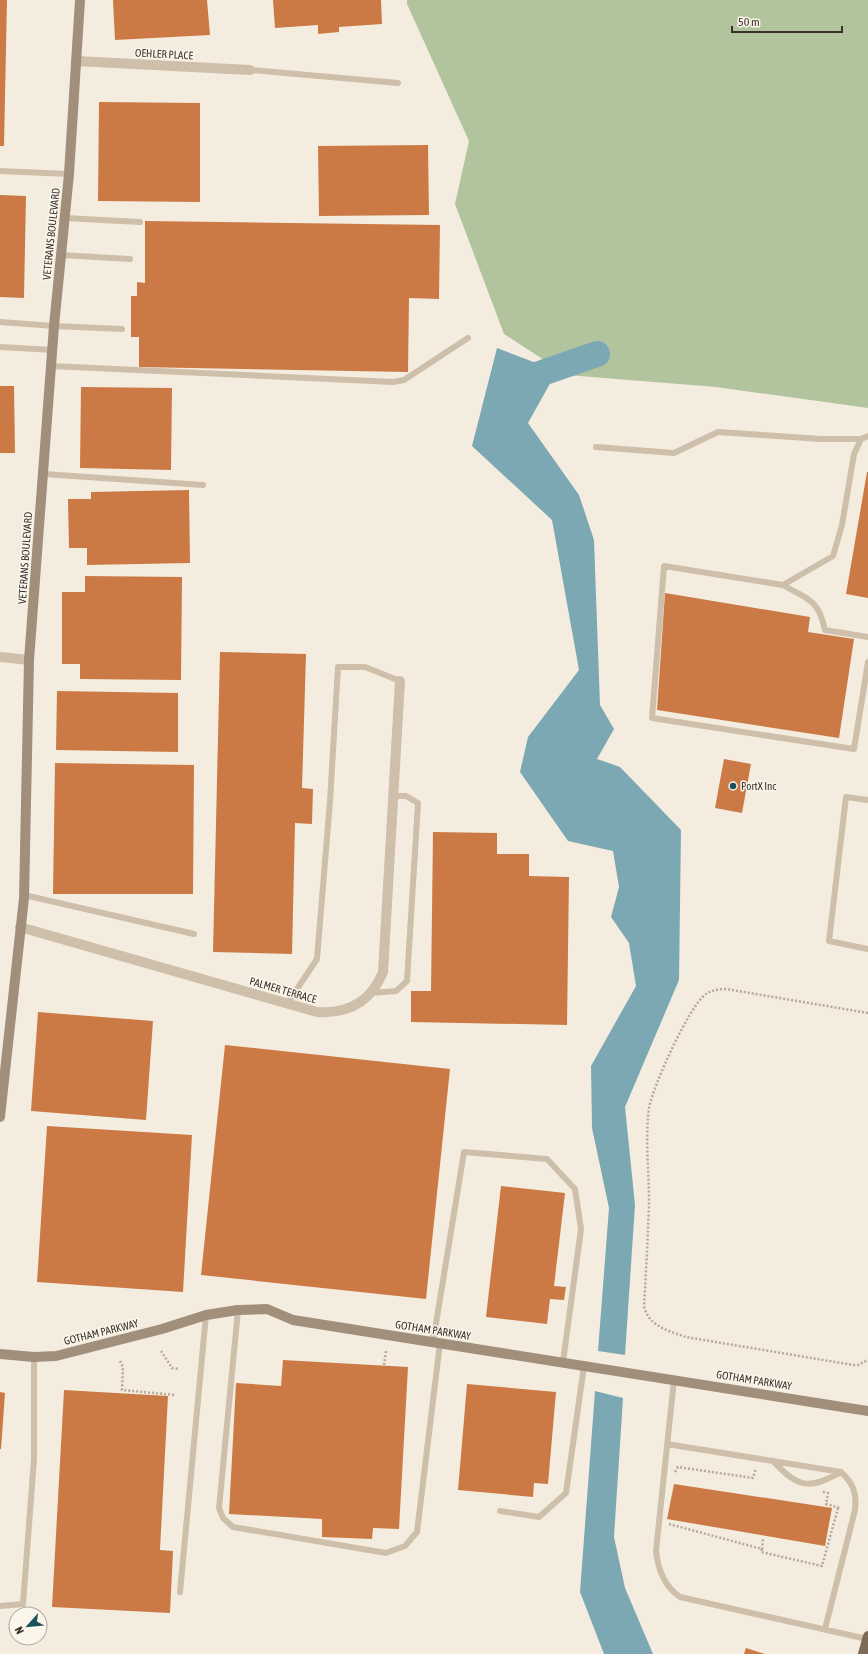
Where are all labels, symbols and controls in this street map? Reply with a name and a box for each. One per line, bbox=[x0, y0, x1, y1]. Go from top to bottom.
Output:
scale bar bbox=[732, 8, 842, 34]
text: 50 m bbox=[738, 15, 760, 29]
street label: OEHLER PLACE bbox=[135, 46, 194, 62]
street label: VETERANS BOULEVARD bbox=[40, 187, 62, 281]
street label: VETERANS BOULEVARD bbox=[16, 511, 34, 605]
place label: PortX Inc bbox=[741, 780, 777, 792]
marker: PortX Inc bbox=[728, 781, 738, 791]
street label: PALMER TERRACE bbox=[248, 975, 318, 1005]
street label: GOTHAM PARKWAY bbox=[63, 1317, 140, 1347]
street label: GOTHAM PARKWAY bbox=[394, 1318, 472, 1342]
street label: GOTHAM PARKWAY bbox=[715, 1368, 793, 1392]
north arrow bbox=[8, 1606, 48, 1646]
text: N bbox=[12, 1625, 26, 1636]

